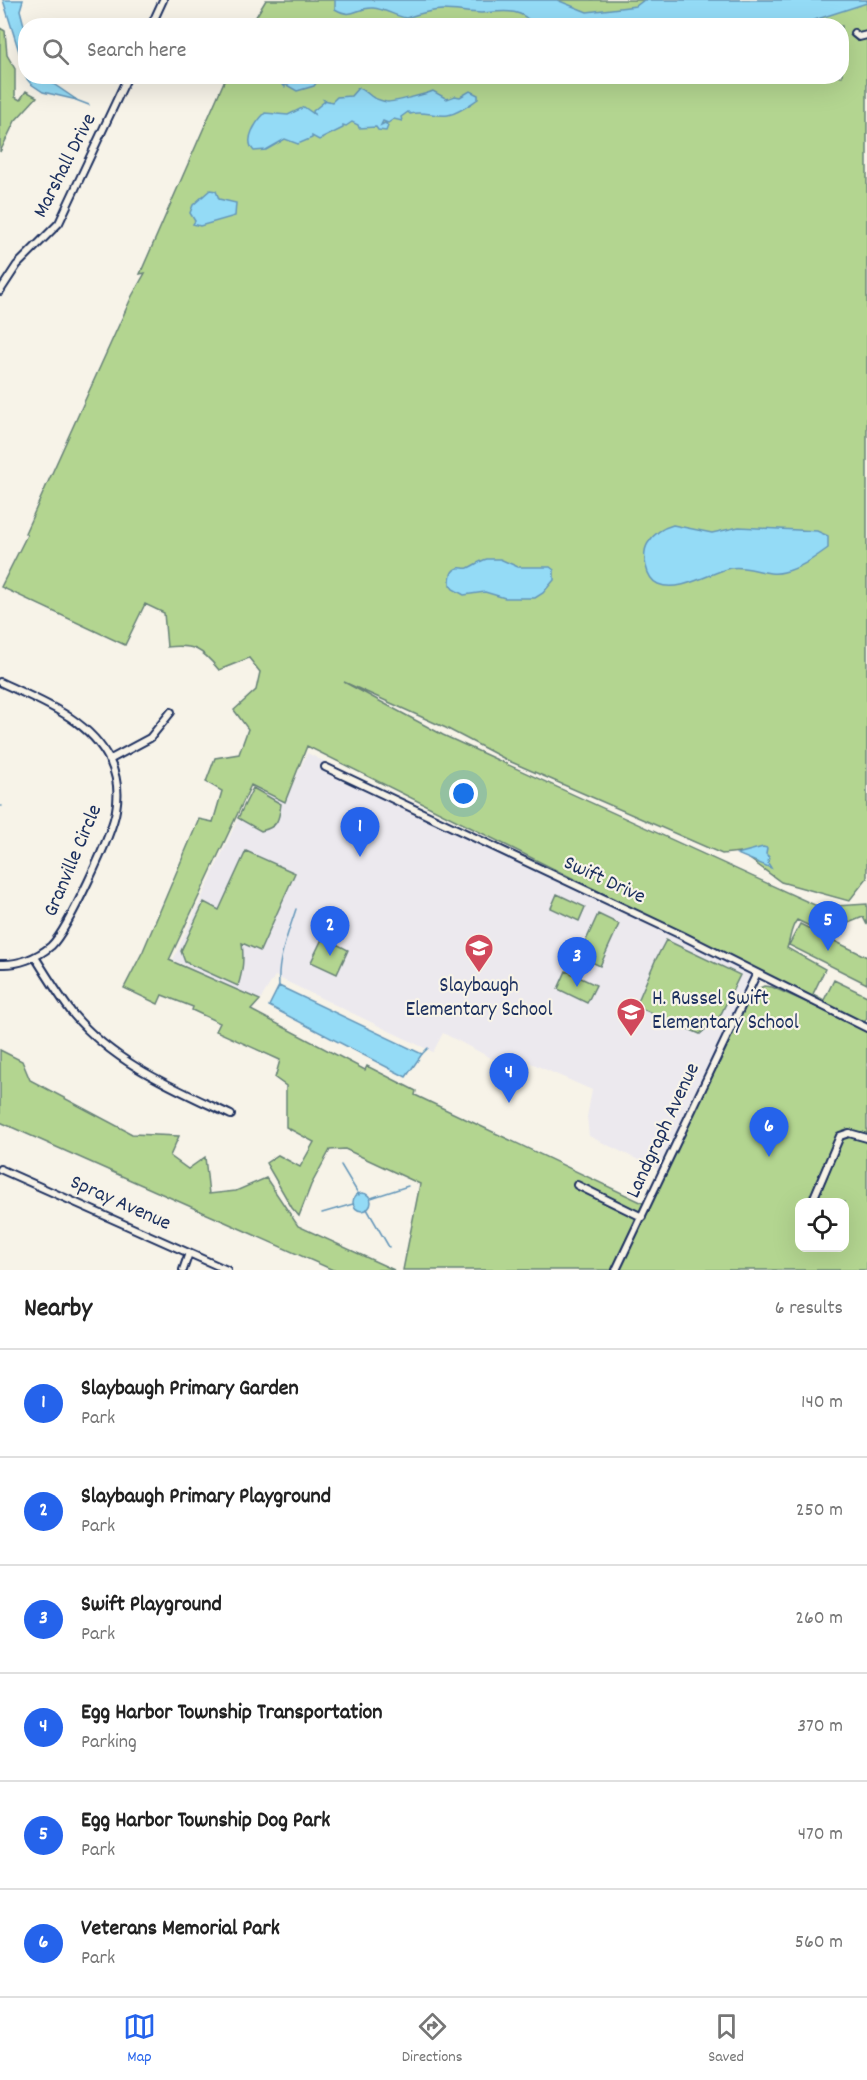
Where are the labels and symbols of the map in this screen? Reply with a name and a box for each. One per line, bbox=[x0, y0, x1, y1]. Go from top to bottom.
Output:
street label: Marshall Drive bbox=[27, 109, 105, 223]
your location bbox=[449, 779, 478, 808]
street label: Granville Circle bbox=[37, 800, 111, 922]
pin: 1 bbox=[340, 808, 380, 857]
street label: Swift Drive bbox=[558, 849, 650, 913]
pin: 5 bbox=[808, 902, 848, 951]
pin: 2 bbox=[310, 906, 350, 956]
school or university icon: Slaybaugh Elementary School bbox=[463, 932, 495, 974]
pin: 3 bbox=[558, 938, 596, 987]
place label: Slaybaugh Elementary School bbox=[406, 972, 552, 1026]
place label: H. Russel Swift Elementary School bbox=[652, 985, 799, 1039]
school or university icon: H. Russel Swift Elementary School bbox=[615, 996, 647, 1038]
pin: 4 bbox=[490, 1054, 528, 1103]
street label: Landgraph Avenue bbox=[619, 1058, 709, 1204]
pin: 6 bbox=[750, 1108, 788, 1157]
street label: Spray Avenue bbox=[65, 1168, 175, 1240]

